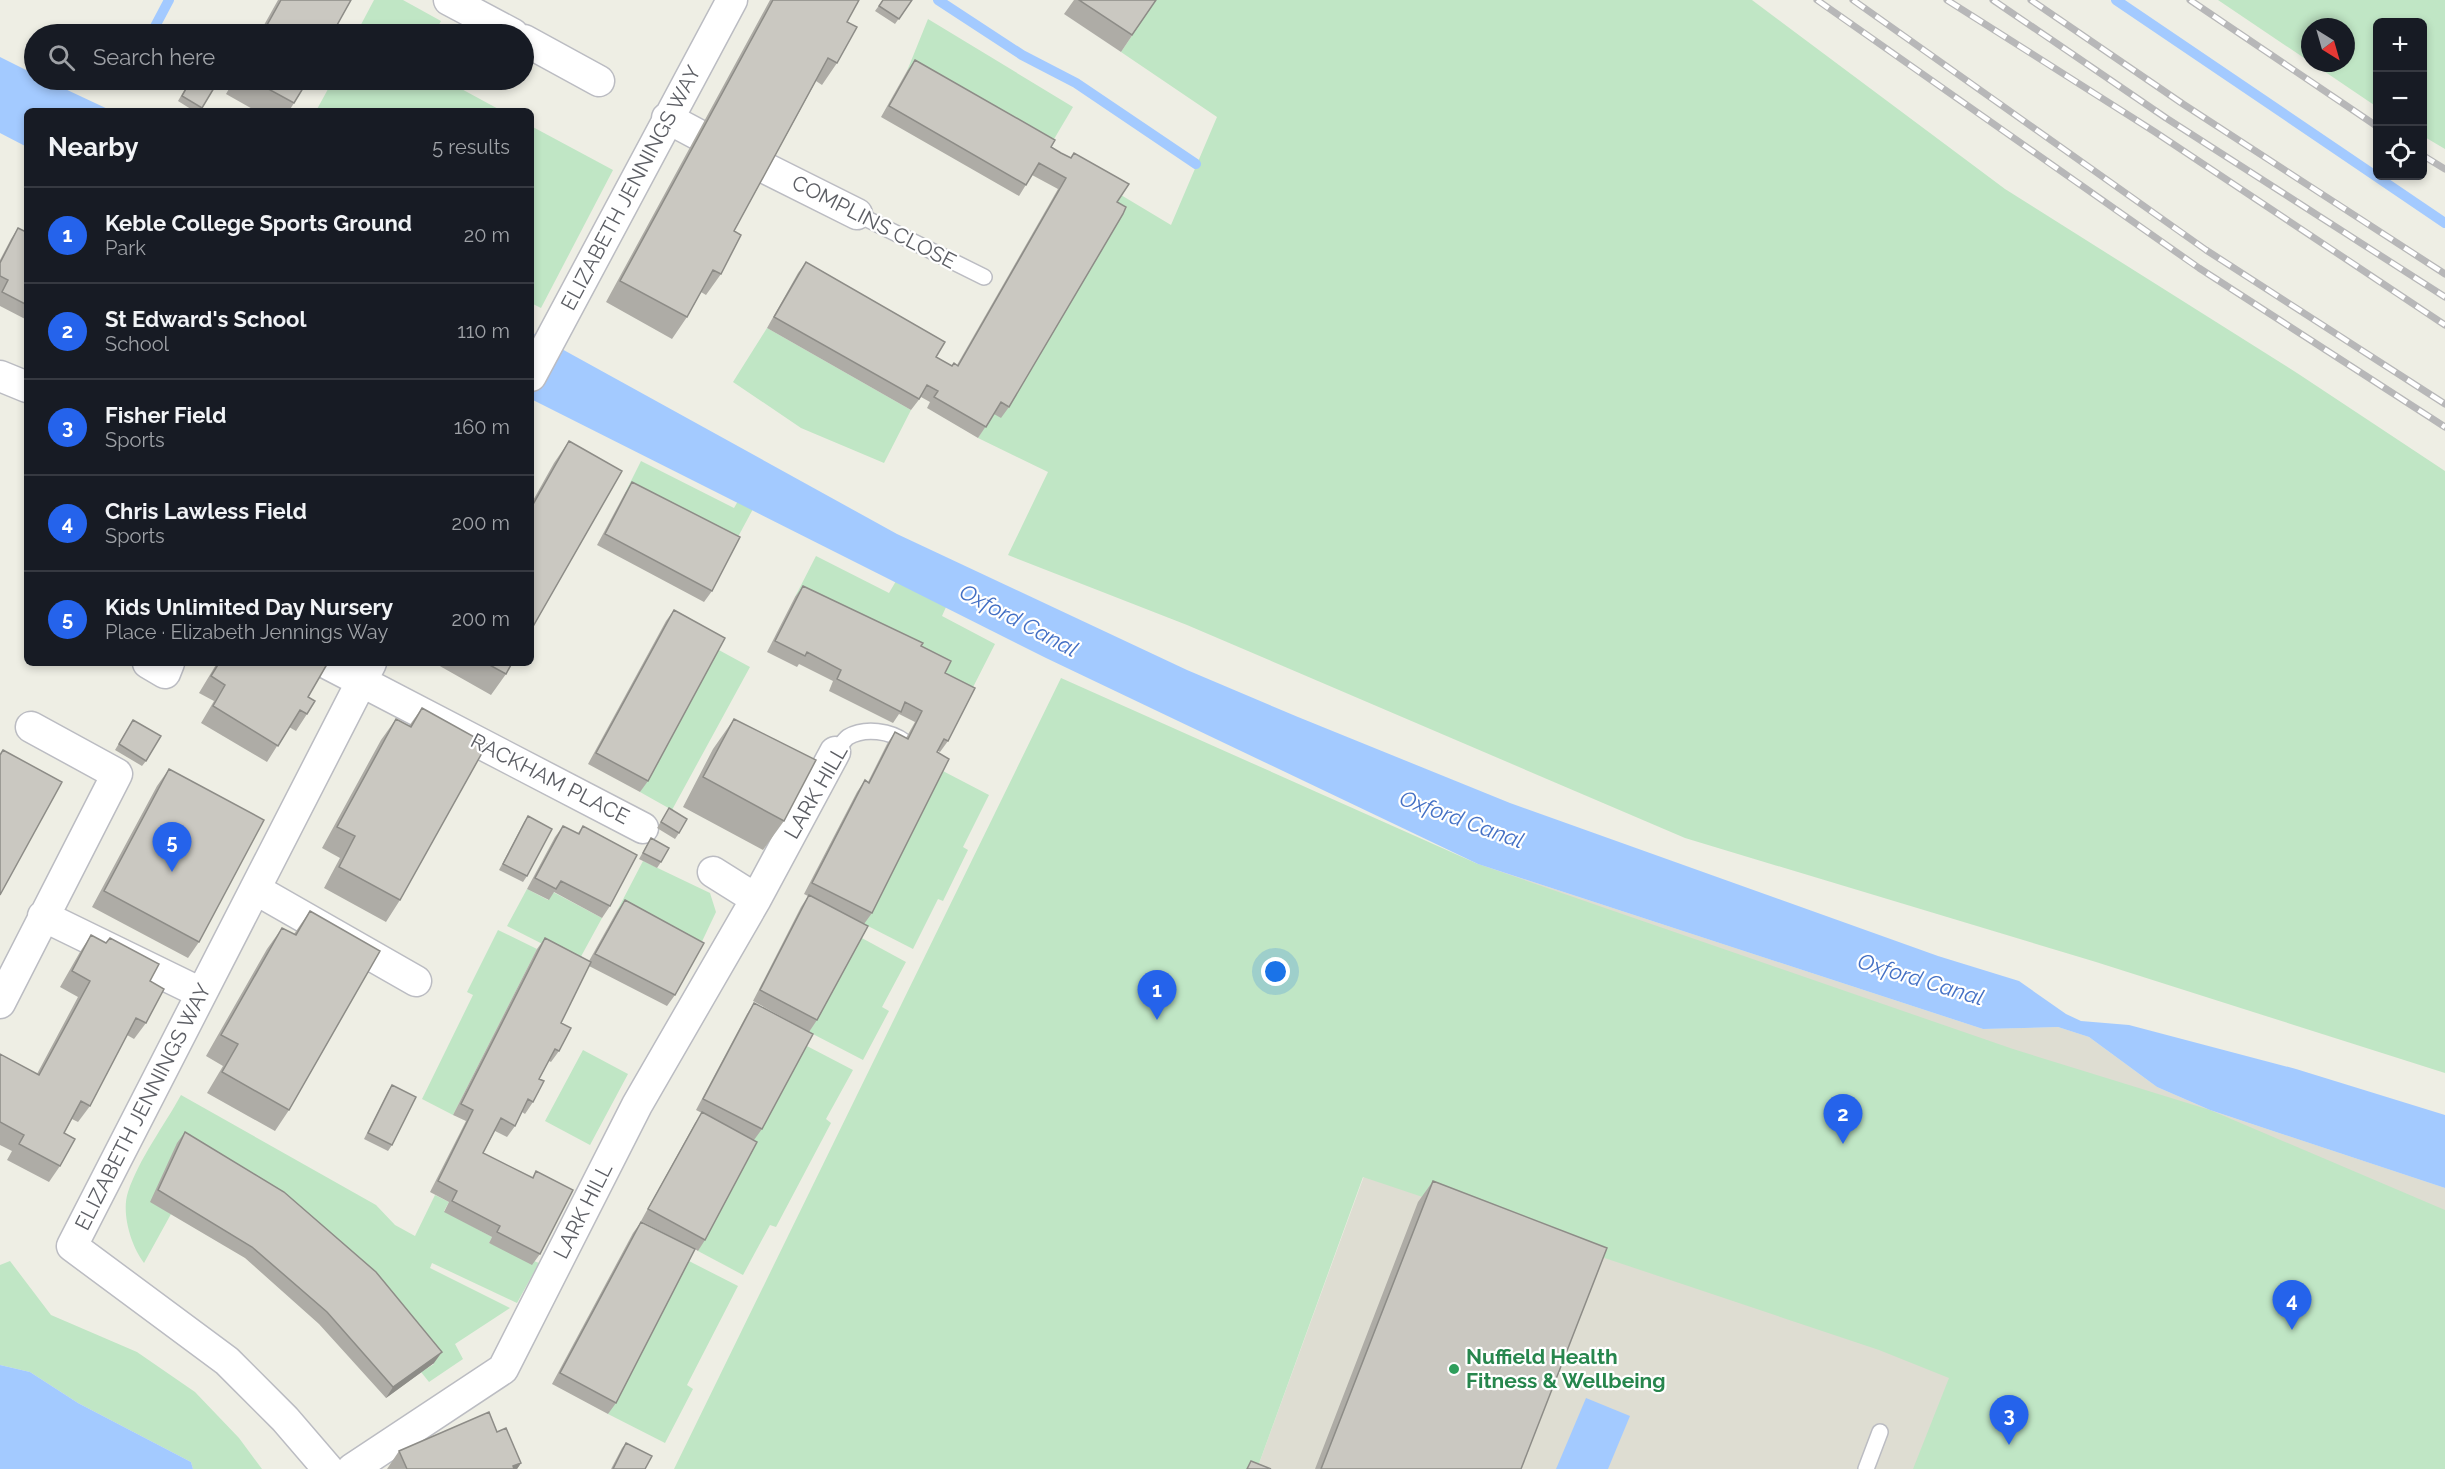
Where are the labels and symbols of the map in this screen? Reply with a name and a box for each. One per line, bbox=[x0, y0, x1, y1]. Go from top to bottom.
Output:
north arrow bbox=[2301, 18, 2355, 72]
street label: ELIZABETH JENNINGS WAY bbox=[555, 61, 706, 314]
street label: COMPLINS CLOSE bbox=[788, 169, 960, 274]
water label: Oxford Canal bbox=[955, 578, 1083, 662]
street label: RACKHAM PLACE bbox=[467, 728, 634, 829]
street label: LARK HILL bbox=[779, 740, 852, 843]
water label: Oxford Canal bbox=[1396, 784, 1528, 854]
pin: 5 bbox=[152, 822, 192, 872]
water label: Oxford Canal bbox=[1855, 948, 1987, 1011]
your location bbox=[1261, 957, 1290, 986]
pin: 1 bbox=[1138, 970, 1176, 1020]
street label: ELIZABETH JENNINGS WAY bbox=[69, 979, 216, 1234]
pin: 2 bbox=[1824, 1094, 1862, 1144]
street label: LARK HILL bbox=[548, 1159, 617, 1263]
pin: 4 bbox=[2272, 1280, 2312, 1330]
place label: Nuffield Health Fitness & Wellbeing bbox=[1466, 1344, 1666, 1393]
marker: Nuffield Health Fitness & Wellbeing bbox=[1447, 1362, 1461, 1376]
pin: 3 bbox=[1990, 1396, 2028, 1445]

